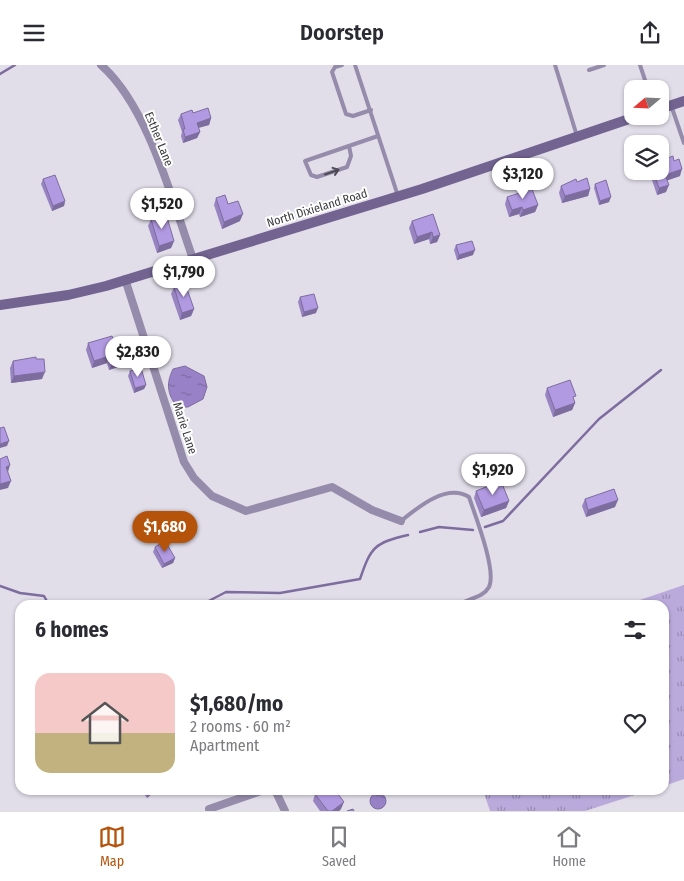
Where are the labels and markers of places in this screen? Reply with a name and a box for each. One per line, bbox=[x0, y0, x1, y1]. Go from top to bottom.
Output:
pin: $3,120 bbox=[482, 157, 564, 200]
pin: $1,520 bbox=[121, 187, 203, 230]
pin: $1,790 bbox=[143, 255, 225, 298]
pin: $2,830 bbox=[97, 335, 179, 378]
pin: $1,920 bbox=[452, 453, 534, 496]
pin: $1,680 bbox=[124, 511, 206, 553]

